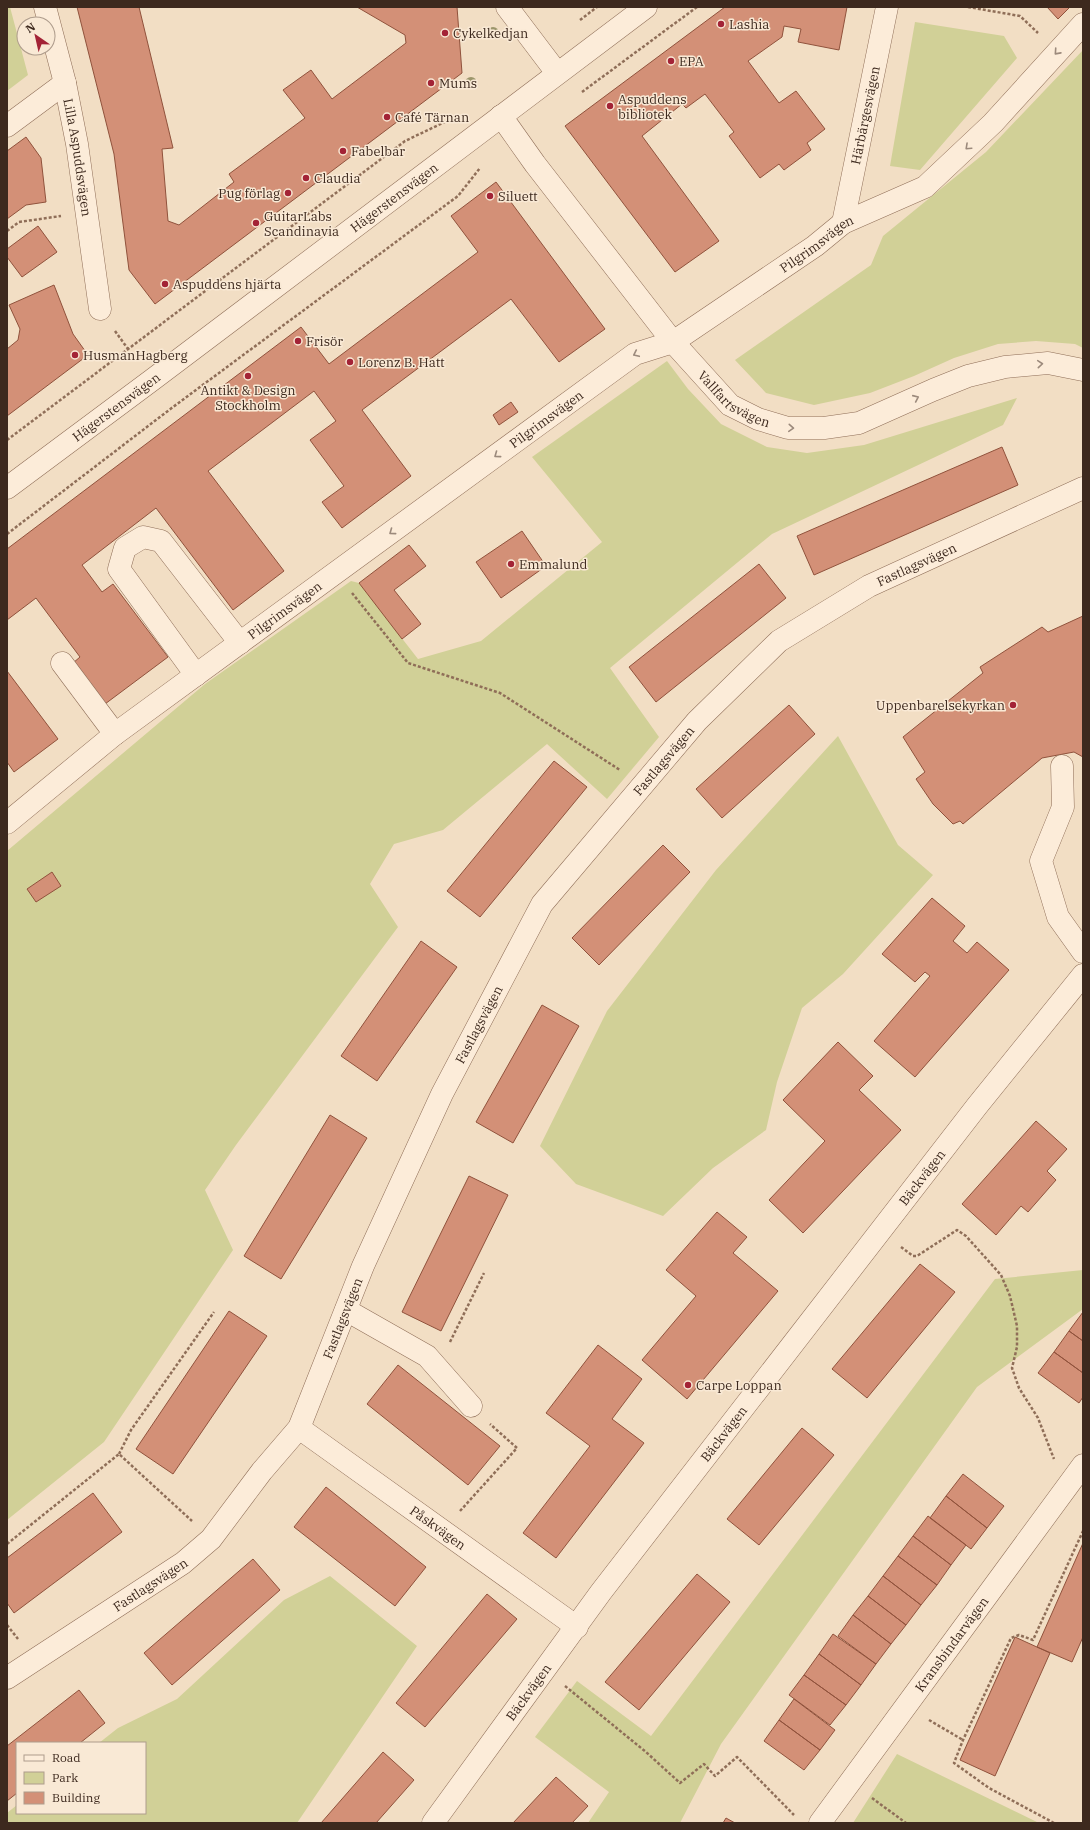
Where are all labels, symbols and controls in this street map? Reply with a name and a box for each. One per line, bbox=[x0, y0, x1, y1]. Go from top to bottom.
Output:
north arrow bbox=[16, 16, 56, 56]
place label: Lashia bbox=[729, 16, 769, 33]
text: N bbox=[23, 19, 38, 36]
marker: Lashia bbox=[716, 19, 726, 29]
place label: Cykelkedjan bbox=[453, 25, 528, 42]
marker: Cykelkedjan bbox=[440, 28, 450, 38]
one-way arrow bbox=[1054, 48, 1061, 55]
place label: EPA bbox=[679, 53, 704, 70]
marker: EPA bbox=[666, 56, 676, 66]
street label: Härbärgesvägen bbox=[847, 65, 884, 166]
place label: Mums bbox=[439, 75, 477, 92]
marker: Mums bbox=[426, 78, 436, 88]
place label: Aspuddens bibliotek bbox=[618, 91, 687, 123]
street label: Lilla Aspuddsvägen bbox=[59, 97, 95, 217]
marker: Aspuddens bibliotek bbox=[605, 101, 615, 111]
place label: Café Tärnan bbox=[395, 109, 469, 126]
marker: Café Tärnan bbox=[382, 112, 392, 122]
one-way arrow bbox=[965, 142, 973, 150]
place label: Fabelbar bbox=[351, 143, 405, 160]
marker: Fabelbar bbox=[338, 146, 348, 156]
street label: Hägerstensvägen bbox=[347, 159, 441, 236]
place label: Claudia bbox=[314, 170, 361, 187]
marker: Claudia bbox=[301, 173, 311, 183]
place label: Pug förlag bbox=[218, 185, 280, 202]
marker: Pug förlag bbox=[283, 188, 293, 198]
place label: Siluett bbox=[498, 188, 538, 205]
marker: Siluett bbox=[485, 191, 495, 201]
place label: GuitarLabs Scandinavia bbox=[264, 208, 339, 240]
street label: Pilgrimsvägen bbox=[776, 211, 856, 277]
marker: GuitarLabs Scandinavia bbox=[251, 218, 261, 228]
place label: Aspuddens hjärta bbox=[173, 276, 281, 293]
marker: Aspuddens hjärta bbox=[160, 279, 170, 289]
place label: Frisör bbox=[306, 333, 343, 350]
marker: Frisör bbox=[293, 336, 303, 346]
place label: HusmanHagberg bbox=[83, 347, 187, 364]
one-way arrow bbox=[633, 349, 641, 357]
marker: HusmanHagberg bbox=[70, 350, 80, 360]
place label: Lorenz B. Hatt bbox=[358, 354, 445, 371]
marker: Lorenz B. Hatt bbox=[345, 357, 355, 367]
one-way arrow bbox=[1037, 359, 1043, 368]
street label: Vallfartsvägen bbox=[694, 367, 772, 431]
street label: Hägerstensvägen bbox=[69, 369, 164, 445]
marker: Antikt & Design Stockholm bbox=[243, 371, 253, 381]
place label: Antikt & Design Stockholm bbox=[200, 382, 296, 414]
street label: Pilgrimsvägen bbox=[506, 387, 587, 452]
one-way arrow bbox=[912, 394, 919, 402]
one-way arrow bbox=[788, 423, 795, 432]
one-way arrow bbox=[494, 450, 501, 458]
one-way arrow bbox=[390, 527, 397, 534]
street label: Fastlagsvägen bbox=[874, 539, 959, 590]
place label: Emmalund bbox=[519, 556, 587, 573]
marker: Emmalund bbox=[506, 559, 516, 569]
street label: Pilgrimsvägen bbox=[244, 578, 325, 643]
place label: Uppenbarelsekyrkan bbox=[876, 697, 1005, 714]
marker: Uppenbarelsekyrkan bbox=[1008, 700, 1018, 710]
street label: Fastlagsvägen bbox=[630, 723, 698, 799]
street label: Fastlagsvägen bbox=[452, 983, 507, 1067]
street label: Bäckvägen bbox=[895, 1146, 949, 1209]
street label: Fastlagsvägen bbox=[319, 1275, 367, 1361]
place label: Carpe Loppan bbox=[696, 1377, 782, 1394]
marker: Carpe Loppan bbox=[683, 1380, 693, 1390]
street label: Bäckvägen bbox=[697, 1402, 751, 1465]
street label: Påskvägen bbox=[406, 1502, 469, 1554]
street label: Fastlagsvägen bbox=[110, 1554, 191, 1616]
street label: Kransbindarvägen bbox=[911, 1593, 992, 1695]
street label: Bäckvägen bbox=[502, 1660, 555, 1724]
legend bbox=[16, 1742, 146, 1814]
text: Road bbox=[52, 1750, 81, 1765]
text: Park bbox=[52, 1770, 78, 1785]
text: Building bbox=[52, 1790, 100, 1805]

